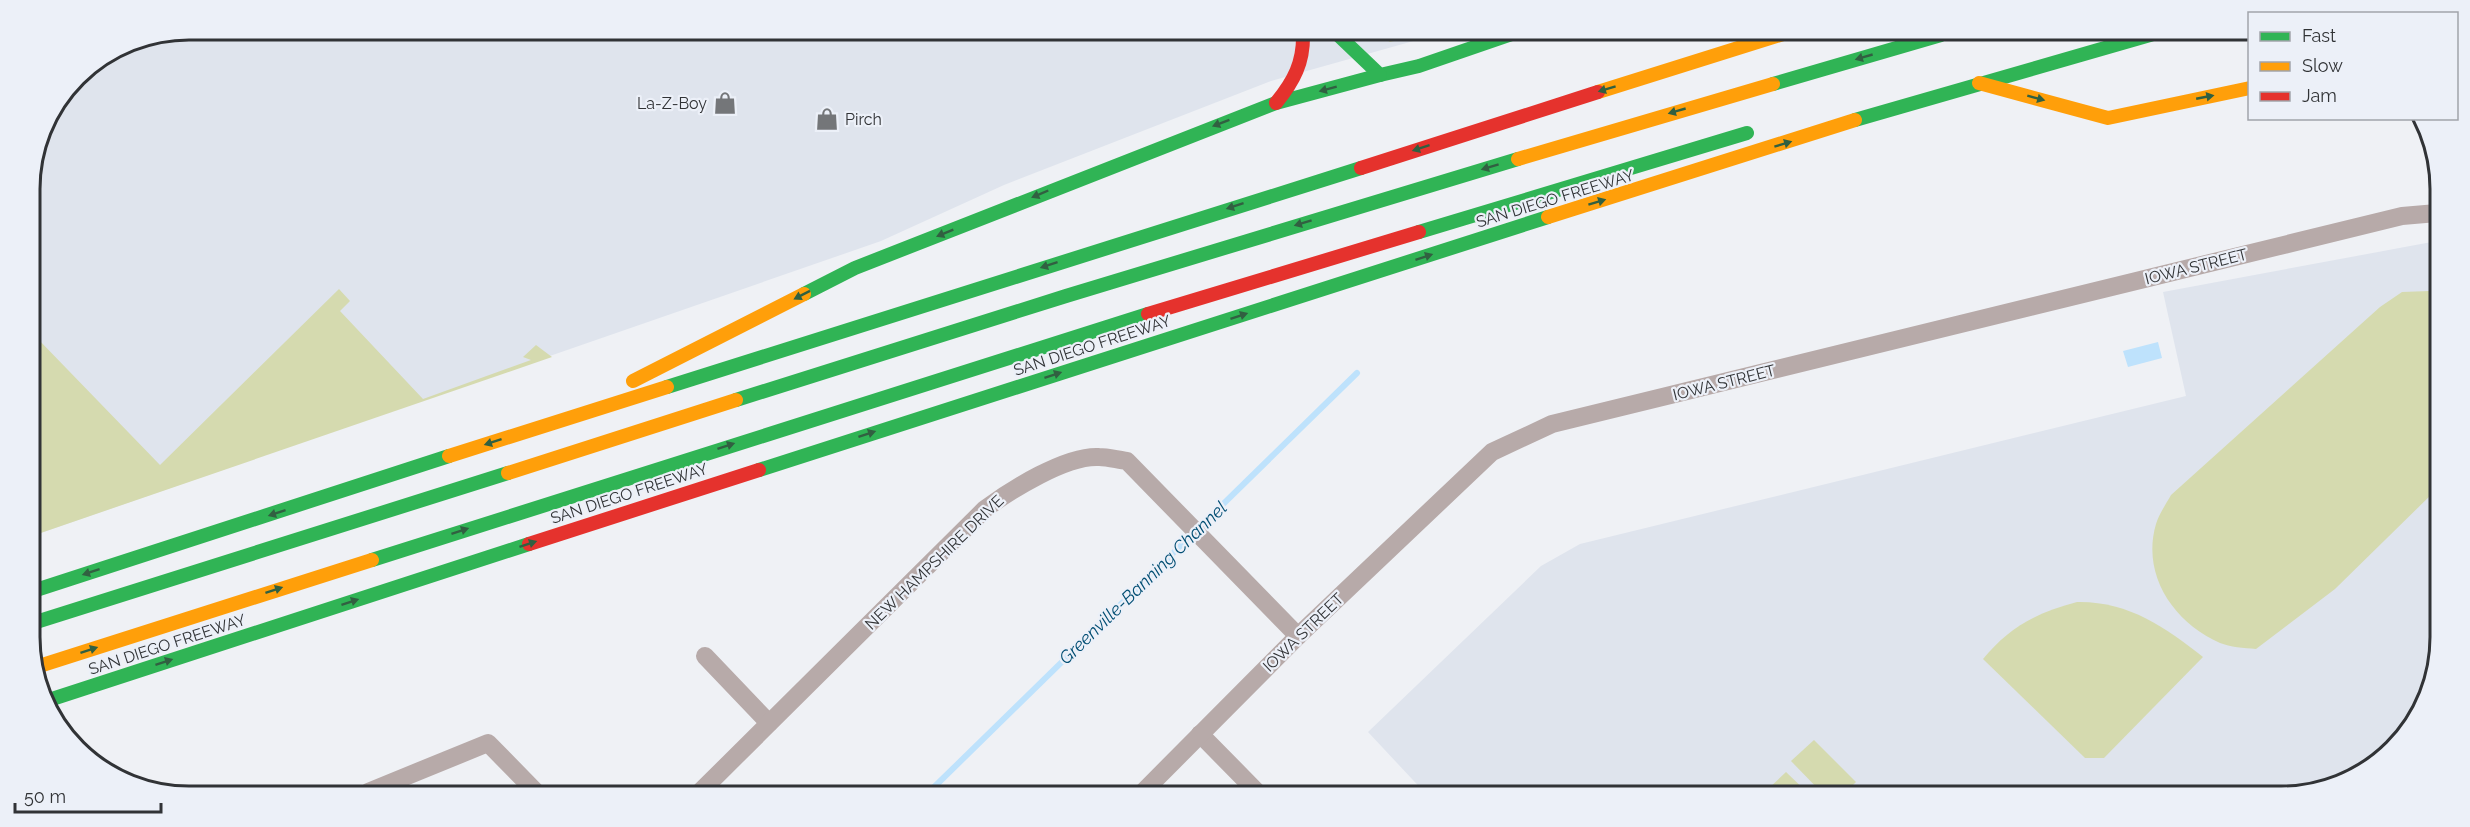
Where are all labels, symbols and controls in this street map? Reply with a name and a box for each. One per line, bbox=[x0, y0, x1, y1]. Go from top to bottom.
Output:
legend bbox=[2248, 12, 2458, 120]
text: Fast bbox=[2302, 25, 2336, 46]
one-way arrow bbox=[1855, 53, 1873, 62]
text: Slow bbox=[2302, 55, 2343, 76]
one-way arrow bbox=[1319, 85, 1337, 94]
one-way arrow bbox=[1598, 85, 1616, 94]
text: Jam bbox=[2302, 85, 2337, 106]
shop icon: La-Z-Boy bbox=[712, 90, 738, 116]
one-way arrow bbox=[2196, 92, 2215, 101]
place label: La-Z-Boy bbox=[637, 94, 707, 113]
one-way arrow bbox=[2027, 94, 2045, 103]
shop icon: Pirch bbox=[814, 106, 840, 132]
one-way arrow bbox=[1668, 107, 1686, 116]
place label: Pirch bbox=[845, 110, 882, 129]
one-way arrow bbox=[1212, 119, 1230, 128]
one-way arrow bbox=[1774, 139, 1792, 148]
one-way arrow bbox=[1412, 143, 1430, 153]
one-way arrow bbox=[1481, 162, 1499, 172]
street label: SAN DIEGO FREEWAY bbox=[1474, 165, 1637, 232]
one-way arrow bbox=[1030, 189, 1048, 199]
one-way arrow bbox=[1588, 197, 1606, 206]
one-way arrow bbox=[1226, 202, 1244, 212]
one-way arrow bbox=[1294, 219, 1312, 228]
one-way arrow bbox=[936, 228, 954, 238]
street label: IOWA STREET bbox=[2143, 245, 2250, 288]
one-way arrow bbox=[1415, 252, 1433, 261]
one-way arrow bbox=[1040, 261, 1058, 270]
one-way arrow bbox=[794, 290, 811, 300]
street label: SAN DIEGO FREEWAY bbox=[1011, 311, 1174, 380]
one-way arrow bbox=[1230, 311, 1248, 320]
street label: IOWA STREET bbox=[1671, 361, 1778, 404]
one-way arrow bbox=[1044, 370, 1062, 379]
one-way arrow bbox=[858, 429, 876, 438]
one-way arrow bbox=[484, 438, 502, 448]
one-way arrow bbox=[717, 441, 735, 450]
street label: SAN DIEGO FREEWAY bbox=[548, 459, 711, 528]
street label: NEW HAMPSHIRE DRIVE bbox=[861, 491, 1008, 634]
water label: Greenville-Banning Channel bbox=[1054, 497, 1231, 668]
one-way arrow bbox=[268, 509, 286, 518]
one-way arrow bbox=[451, 525, 469, 535]
one-way arrow bbox=[519, 538, 537, 548]
one-way arrow bbox=[82, 568, 100, 577]
one-way arrow bbox=[265, 584, 283, 594]
street label: IOWA STREET bbox=[1259, 589, 1348, 676]
one-way arrow bbox=[341, 596, 359, 606]
street label: SAN DIEGO FREEWAY bbox=[86, 610, 249, 679]
one-way arrow bbox=[80, 645, 98, 654]
one-way arrow bbox=[155, 657, 173, 667]
scale bar bbox=[15, 776, 160, 814]
text: 50 m bbox=[24, 786, 66, 807]

